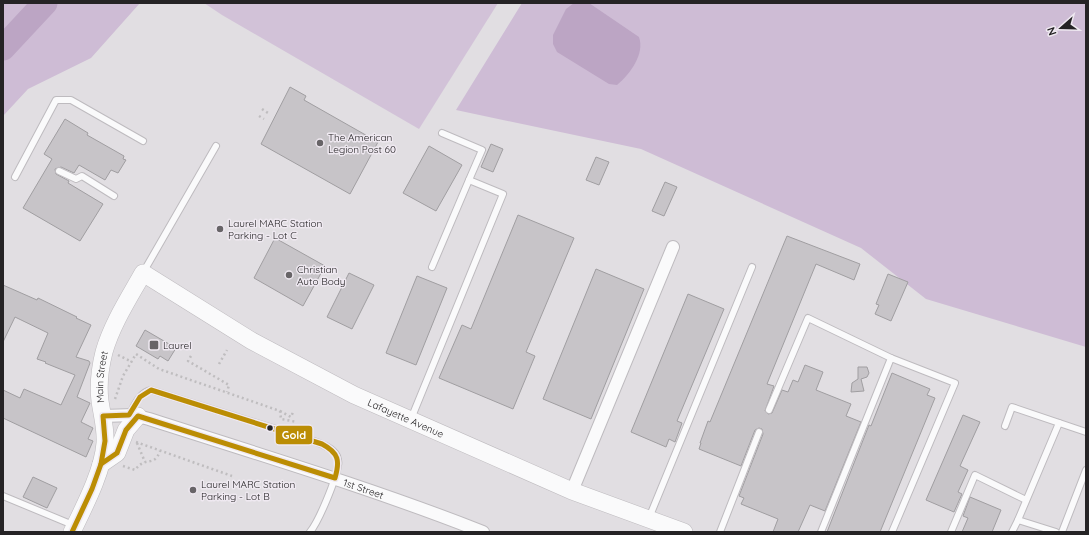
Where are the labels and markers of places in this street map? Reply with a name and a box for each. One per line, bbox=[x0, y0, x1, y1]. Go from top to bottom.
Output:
place label: The American Legion Post 60 bbox=[328, 131, 396, 156]
marker: The American Legion Post 60 bbox=[315, 138, 325, 148]
place label: Laurel MARC Station Parking - Lot C bbox=[228, 217, 322, 242]
marker: Laurel MARC Station Parking - Lot C bbox=[215, 224, 225, 234]
place label: Christian Auto Body bbox=[297, 263, 345, 288]
marker: Christian Auto Body bbox=[284, 270, 294, 280]
marker: Laurel bbox=[148, 339, 160, 351]
place label: Laurel bbox=[163, 339, 192, 352]
unlabelled marker bbox=[265, 423, 275, 433]
place label: Laurel MARC Station Parking - Lot B bbox=[201, 478, 295, 503]
marker: Laurel MARC Station Parking - Lot B bbox=[188, 485, 198, 495]

